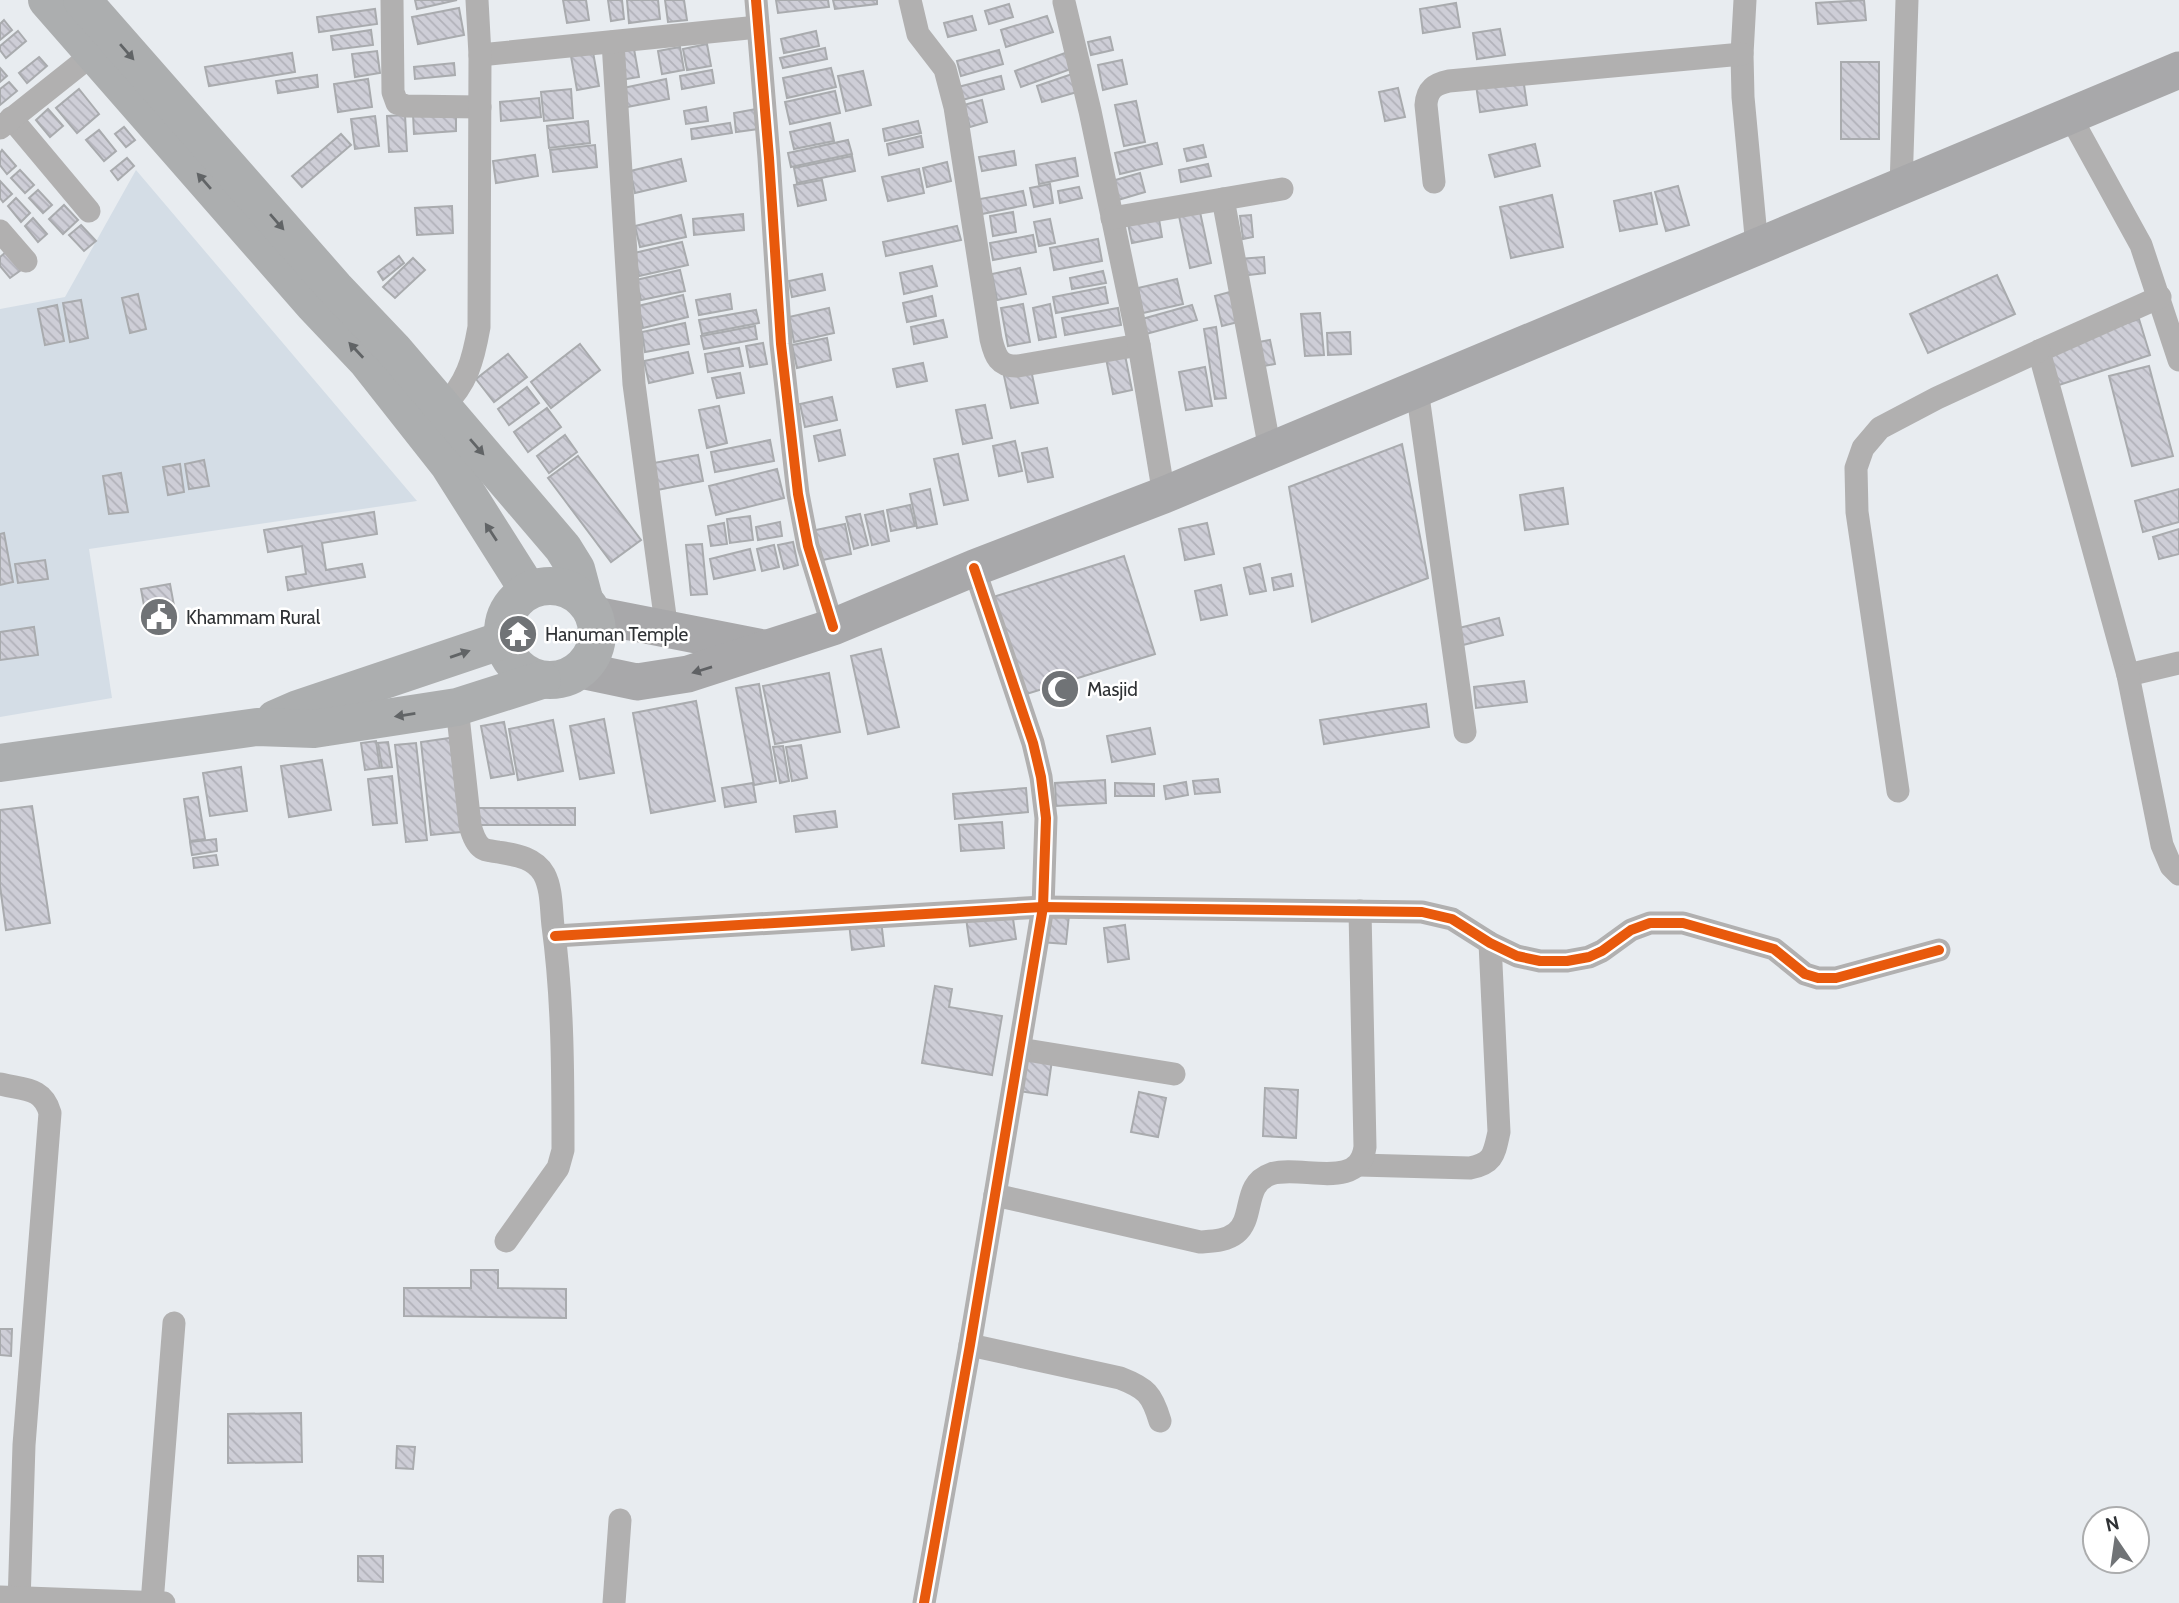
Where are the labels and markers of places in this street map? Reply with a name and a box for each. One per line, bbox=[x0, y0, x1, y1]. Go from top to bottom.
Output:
public building icon: Khammam Rural bbox=[138, 596, 180, 638]
place label: Khammam Rural bbox=[186, 606, 321, 629]
temple icon: Hanuman Temple bbox=[497, 613, 539, 655]
place label: Hanuman Temple bbox=[545, 623, 689, 646]
mosque icon: Masjid bbox=[1039, 668, 1081, 710]
place label: Masjid bbox=[1087, 678, 1138, 701]

